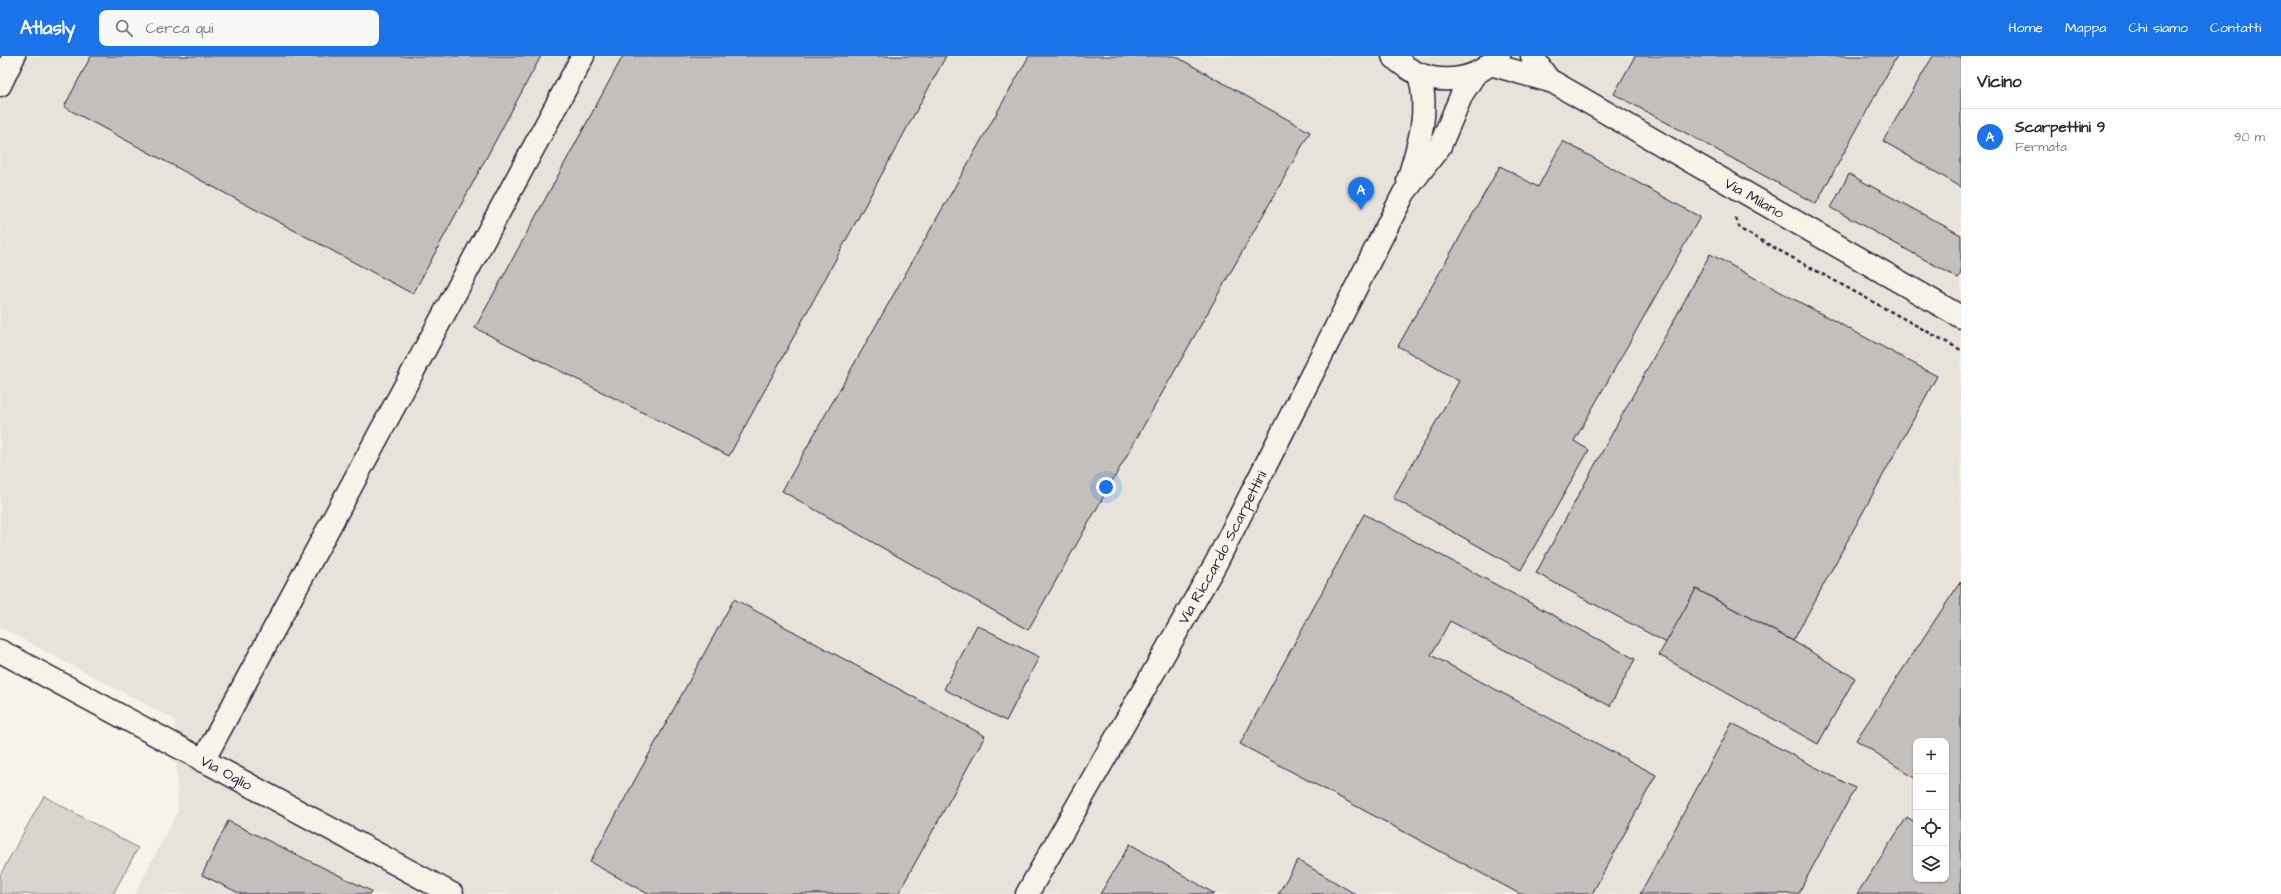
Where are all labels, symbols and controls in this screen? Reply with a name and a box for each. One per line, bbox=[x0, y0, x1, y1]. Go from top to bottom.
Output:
search box bbox=[99, 10, 379, 46]
text: Atlasly bbox=[20, 15, 75, 42]
icon: search bbox=[113, 17, 135, 39]
text: Cerca qui bbox=[145, 18, 213, 39]
text: Home bbox=[2008, 18, 2043, 38]
text: Mappa bbox=[2065, 18, 2106, 38]
text: Chi siamo bbox=[2128, 18, 2188, 38]
text: Contatti bbox=[2210, 18, 2261, 38]
text: Vicino bbox=[1977, 70, 2022, 94]
text: Scarpettini 9 bbox=[2015, 117, 2105, 138]
text: A bbox=[1986, 128, 1994, 146]
text: 90 m bbox=[2234, 128, 2265, 146]
text: Fermata bbox=[2015, 138, 2067, 156]
street label: Via Milano bbox=[1720, 173, 1789, 224]
pin: A bbox=[1348, 177, 1374, 210]
street label: Via Riccardo Scarpettini bbox=[1173, 467, 1273, 628]
your location bbox=[1096, 477, 1116, 497]
map controls bbox=[1913, 738, 1949, 882]
button: + bbox=[1913, 738, 1949, 774]
street label: Via Oglio bbox=[196, 751, 256, 796]
button: − bbox=[1913, 774, 1949, 810]
button: locate bbox=[1913, 810, 1949, 846]
button: layers bbox=[1913, 846, 1949, 882]

